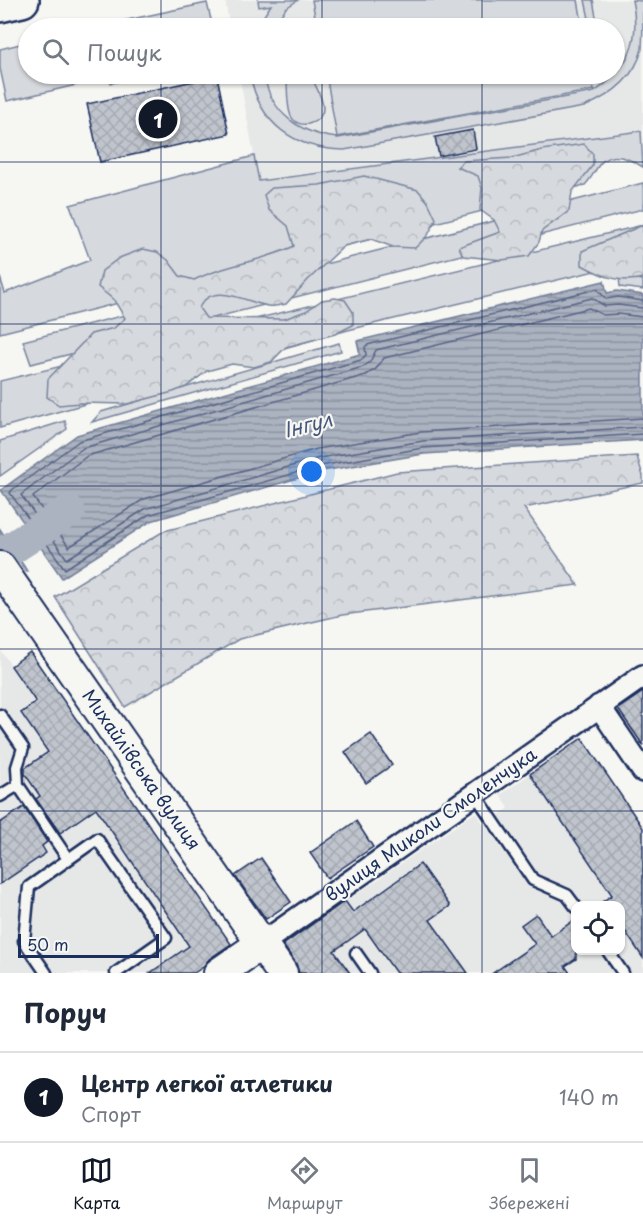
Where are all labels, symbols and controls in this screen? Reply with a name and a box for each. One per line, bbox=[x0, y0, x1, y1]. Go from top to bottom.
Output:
search box bbox=[18, 18, 625, 84]
icon: search bbox=[39, 35, 72, 68]
text: Пошук bbox=[87, 35, 162, 68]
pin: 1 bbox=[138, 96, 178, 142]
water label: Інгул bbox=[281, 404, 335, 444]
your location bbox=[297, 457, 326, 486]
street label: Михайлівська вулиця bbox=[76, 683, 208, 855]
street label: вулиця Миколи Смоленчука bbox=[319, 740, 542, 907]
map controls bbox=[571, 901, 625, 955]
button: locate bbox=[571, 901, 625, 955]
scale bar bbox=[18, 931, 159, 958]
text: 50 m bbox=[27, 932, 68, 956]
text: Поруч bbox=[24, 993, 107, 1032]
text: Центр легкої атлетики bbox=[81, 1066, 333, 1099]
text: 1 bbox=[39, 1082, 48, 1112]
text: 140 m bbox=[559, 1082, 619, 1112]
text: Спорт bbox=[81, 1099, 141, 1129]
tab: Карта bbox=[73, 1154, 120, 1214]
tab: Маршрут bbox=[267, 1154, 343, 1214]
tab: Збережені bbox=[489, 1154, 570, 1214]

